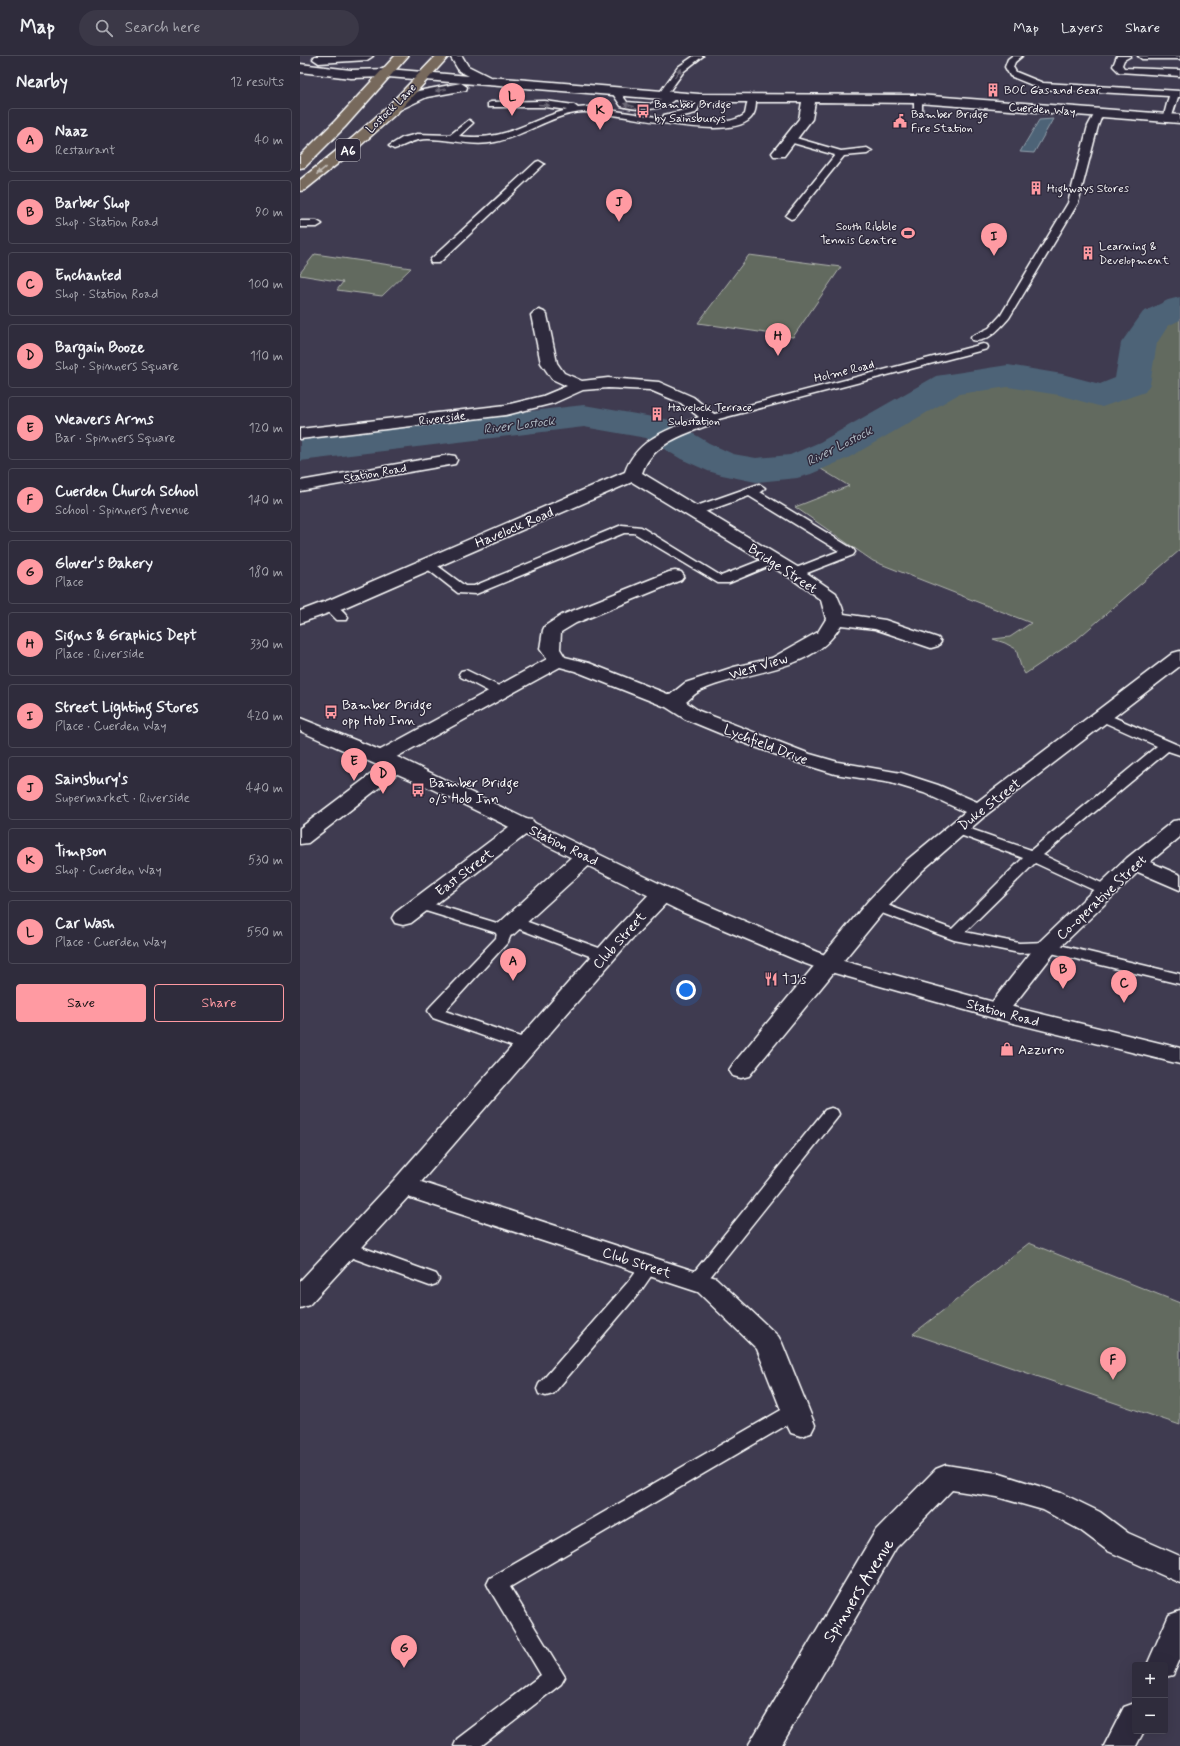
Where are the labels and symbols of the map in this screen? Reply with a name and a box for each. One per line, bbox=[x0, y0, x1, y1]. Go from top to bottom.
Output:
one-way arrow bbox=[674, 68, 682, 78]
street label: Lostock Lane bbox=[363, 80, 420, 137]
building icon: BOC Gas and Gear bbox=[985, 82, 1001, 98]
pin: L bbox=[499, 83, 525, 116]
place label: BOC Gas and Gear bbox=[1004, 83, 1101, 99]
one-way arrow bbox=[435, 87, 447, 93]
pin: K bbox=[587, 97, 613, 130]
place label: Bamber Bridge by Sainsburys bbox=[654, 97, 731, 127]
street label: Cuerden Way bbox=[1008, 100, 1076, 120]
one-way arrow bbox=[538, 101, 550, 108]
one-way arrow bbox=[622, 102, 634, 108]
bus stop icon: Bamber Bridge by Sainsburys bbox=[635, 103, 651, 119]
place label: Bamber Bridge Fire Station bbox=[911, 107, 988, 137]
public building icon: Bamber Bridge Fire Station bbox=[892, 113, 908, 129]
road number: A6 bbox=[336, 139, 360, 161]
one-way arrow bbox=[315, 166, 326, 175]
building icon: Highways Stores bbox=[1028, 180, 1044, 196]
place label: Highways Stores bbox=[1047, 181, 1130, 198]
pin: J bbox=[606, 189, 632, 222]
place label: South Ribble Tennis Centre bbox=[820, 219, 897, 249]
pin: I bbox=[981, 223, 1007, 256]
sports icon: South Ribble Tennis Centre bbox=[900, 225, 916, 241]
place label: Learning & Development bbox=[1099, 239, 1169, 269]
building icon: Learning & Development bbox=[1080, 245, 1096, 261]
pin: H bbox=[765, 323, 791, 356]
street label: Holme Road bbox=[813, 357, 876, 387]
place label: Havelock Terrace Substation bbox=[668, 400, 753, 430]
building icon: Havelock Terrace Substation bbox=[649, 406, 665, 422]
street label: Riverside bbox=[418, 408, 466, 430]
water label: River Lostock bbox=[483, 413, 556, 438]
water label: River Lostock bbox=[804, 422, 876, 470]
street label: Station Road bbox=[342, 461, 408, 487]
street label: Havelock Road bbox=[472, 503, 556, 553]
street label: Bridge Street bbox=[744, 540, 820, 598]
street label: West View bbox=[727, 650, 790, 684]
place label: Bamber Bridge opp Hob Inn bbox=[342, 696, 432, 730]
bus stop icon: Bamber Bridge opp Hob Inn bbox=[323, 704, 339, 720]
street label: Lychfield Drive bbox=[721, 721, 810, 769]
pin: E bbox=[341, 748, 367, 781]
pin: D bbox=[370, 761, 396, 794]
place label: Bamber Bridge o/s Hob Inn bbox=[429, 774, 519, 808]
street label: Duke Street bbox=[955, 774, 1025, 835]
bus stop icon: Bamber Bridge o/s Hob Inn bbox=[410, 782, 426, 798]
street label: Station Road bbox=[526, 821, 601, 870]
street label: East Street bbox=[432, 845, 498, 901]
street label: Co-operative Street bbox=[1053, 851, 1151, 944]
street label: Club Street bbox=[589, 908, 651, 973]
pin: A bbox=[500, 948, 526, 981]
pin: B bbox=[1050, 956, 1076, 989]
pin: C bbox=[1111, 970, 1137, 1003]
restaurant icon: TJ's bbox=[763, 971, 779, 987]
place label: TJ's bbox=[782, 971, 806, 989]
your location bbox=[676, 980, 696, 1000]
street label: Station Road bbox=[964, 995, 1041, 1031]
shop icon: Azzurro bbox=[999, 1041, 1015, 1057]
place label: Azzurro bbox=[1018, 1041, 1064, 1059]
street label: Club Street bbox=[600, 1243, 674, 1283]
pin: F bbox=[1100, 1347, 1126, 1380]
street label: Spinners Avenue bbox=[818, 1534, 900, 1647]
pin: G bbox=[391, 1635, 417, 1668]

